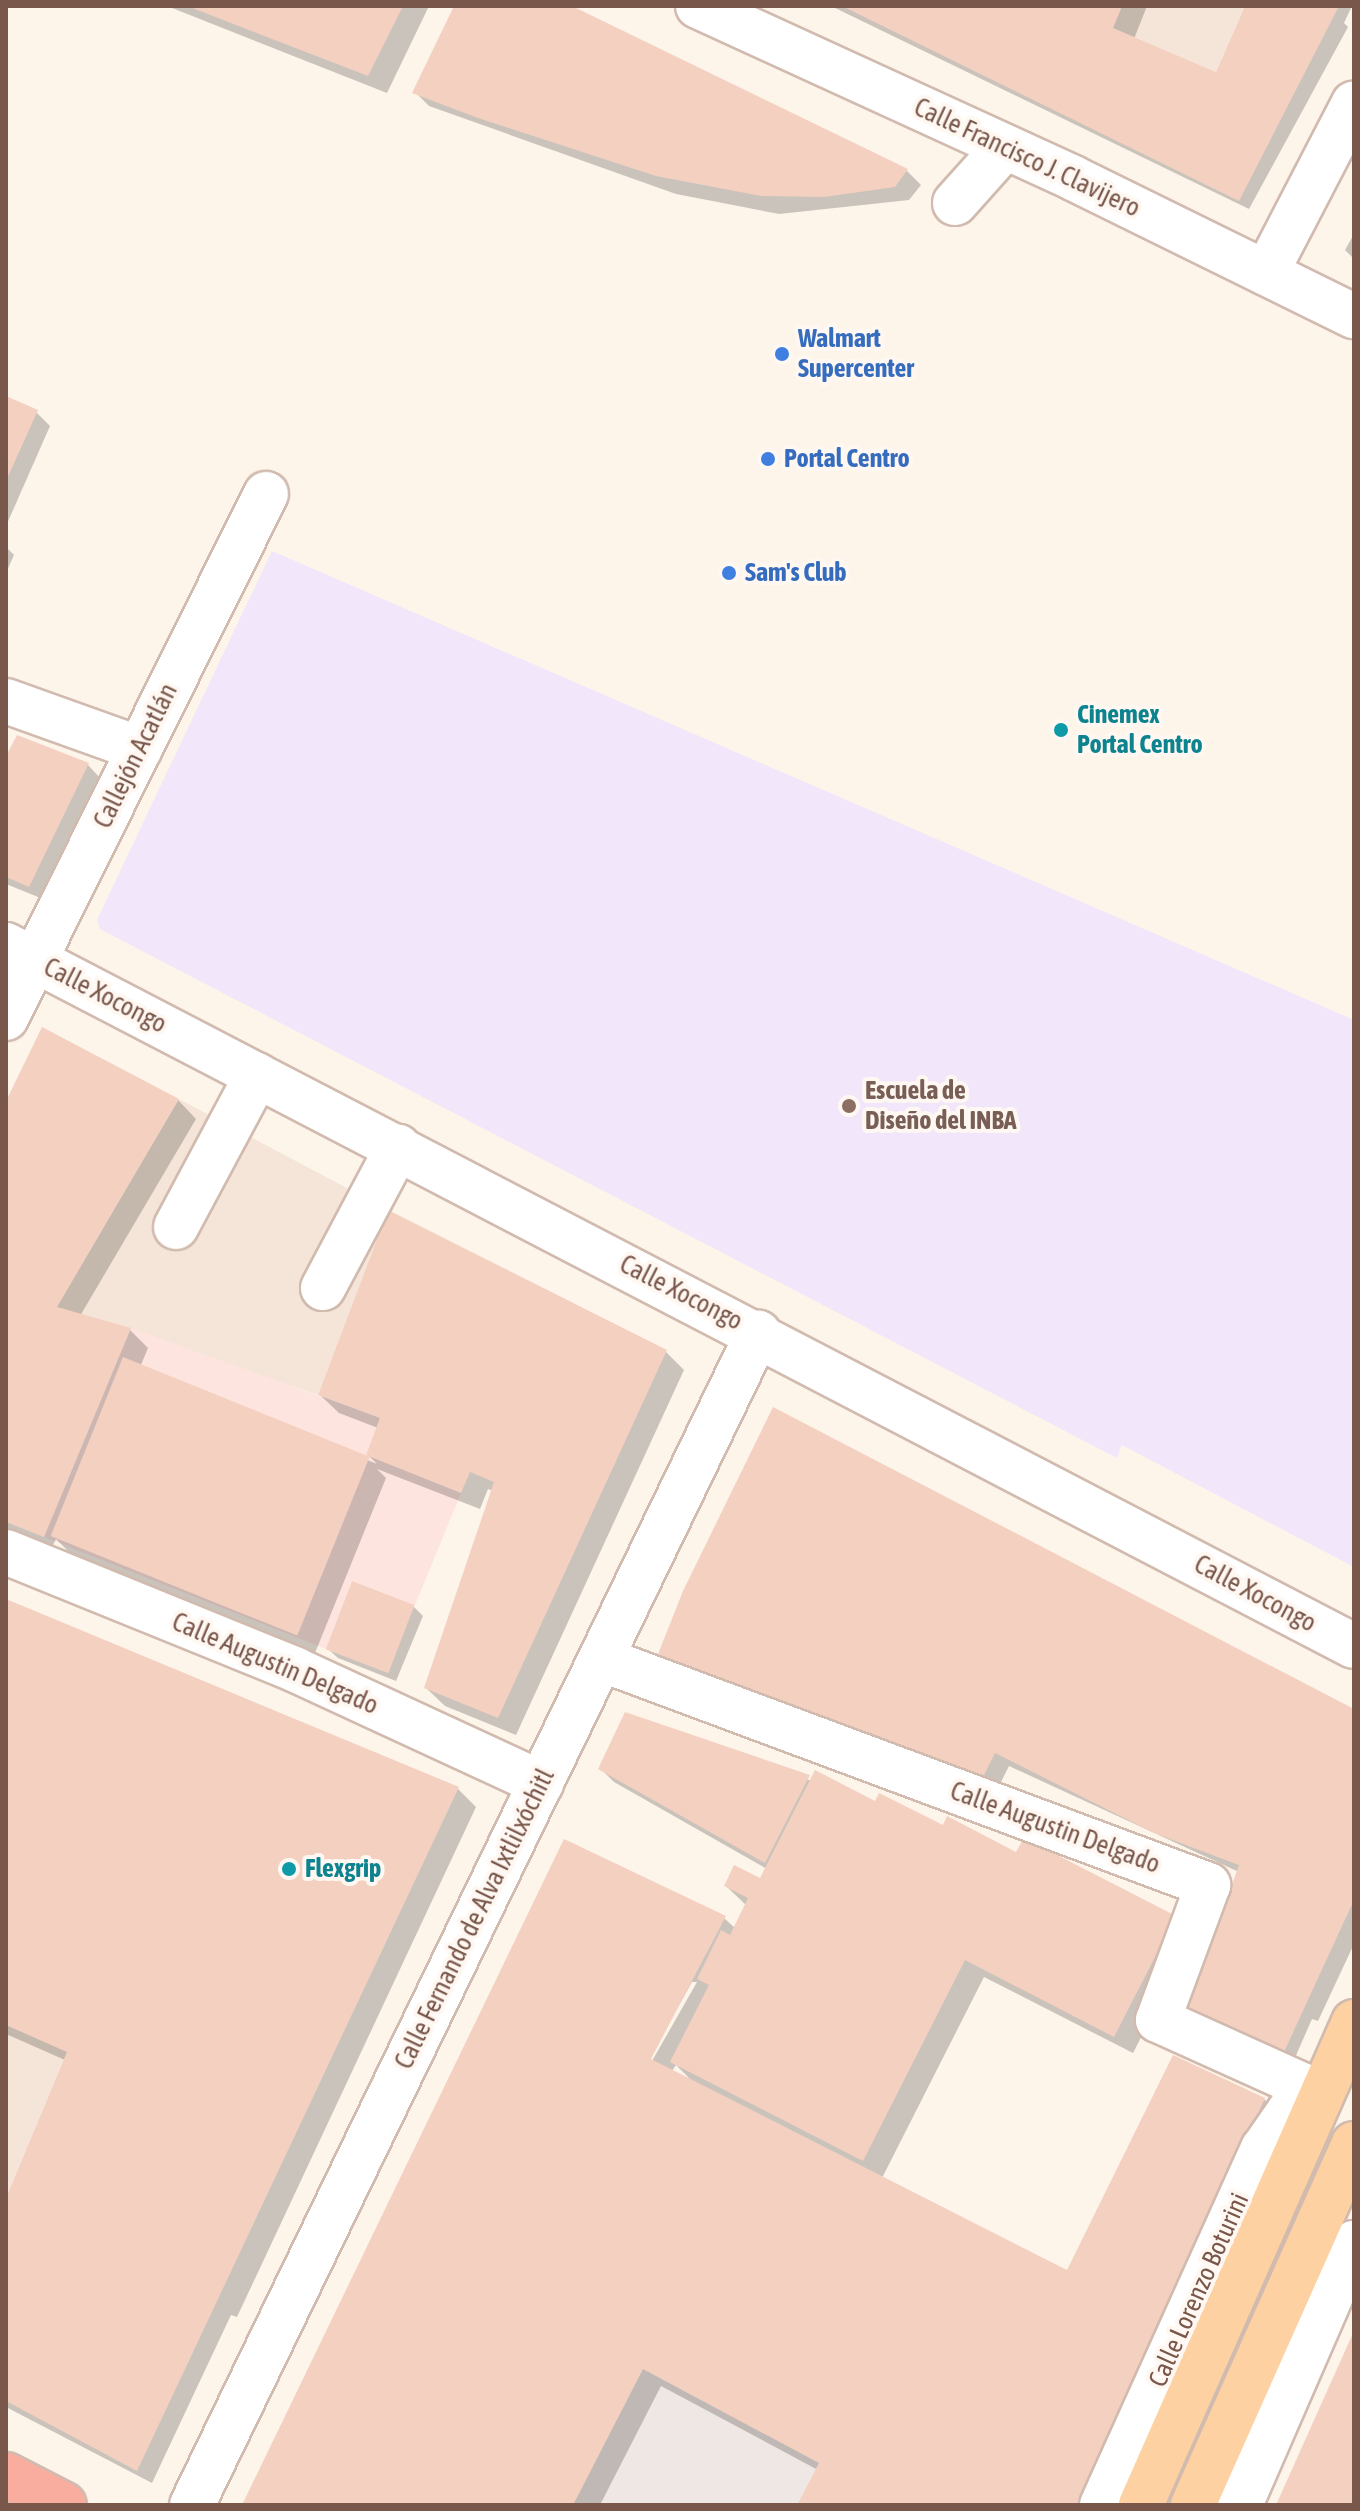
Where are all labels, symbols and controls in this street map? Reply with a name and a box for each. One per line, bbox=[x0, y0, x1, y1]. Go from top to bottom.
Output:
street label: Calle Francisco J. Clavijero bbox=[909, 92, 1145, 224]
place label: Walmart Supercenter bbox=[798, 323, 914, 384]
marker: Walmart Supercenter bbox=[773, 345, 791, 363]
place label: Portal Centro bbox=[784, 443, 910, 475]
marker: Portal Centro bbox=[759, 450, 777, 468]
place label: Sam's Club bbox=[745, 557, 847, 589]
marker: Sam's Club bbox=[720, 564, 738, 582]
street label: Callejón Acatlán bbox=[88, 679, 184, 833]
place label: Cinemex Portal Centro bbox=[1077, 699, 1203, 760]
marker: Cinemex Portal Centro bbox=[1052, 721, 1070, 739]
street label: Calle Xocongo bbox=[38, 952, 172, 1040]
place label: Escuela de Diseño del INBA bbox=[865, 1075, 1017, 1136]
marker: Escuela de Diseño del INBA bbox=[840, 1097, 858, 1115]
street label: Calle Xocongo bbox=[614, 1249, 748, 1337]
street label: Calle Xocongo bbox=[1189, 1549, 1321, 1639]
street label: Calle Augustin Delgado bbox=[167, 1607, 383, 1721]
street label: Calle Fernando de Alva Ixtlilxóchitl bbox=[389, 1764, 561, 2074]
street label: Calle Augustin Delgado bbox=[946, 1776, 1164, 1880]
place label: Flexgrip bbox=[305, 1853, 381, 1885]
marker: Flexgrip bbox=[280, 1860, 298, 1878]
street label: Calle Lorenzo Boturini bbox=[1142, 2188, 1256, 2392]

